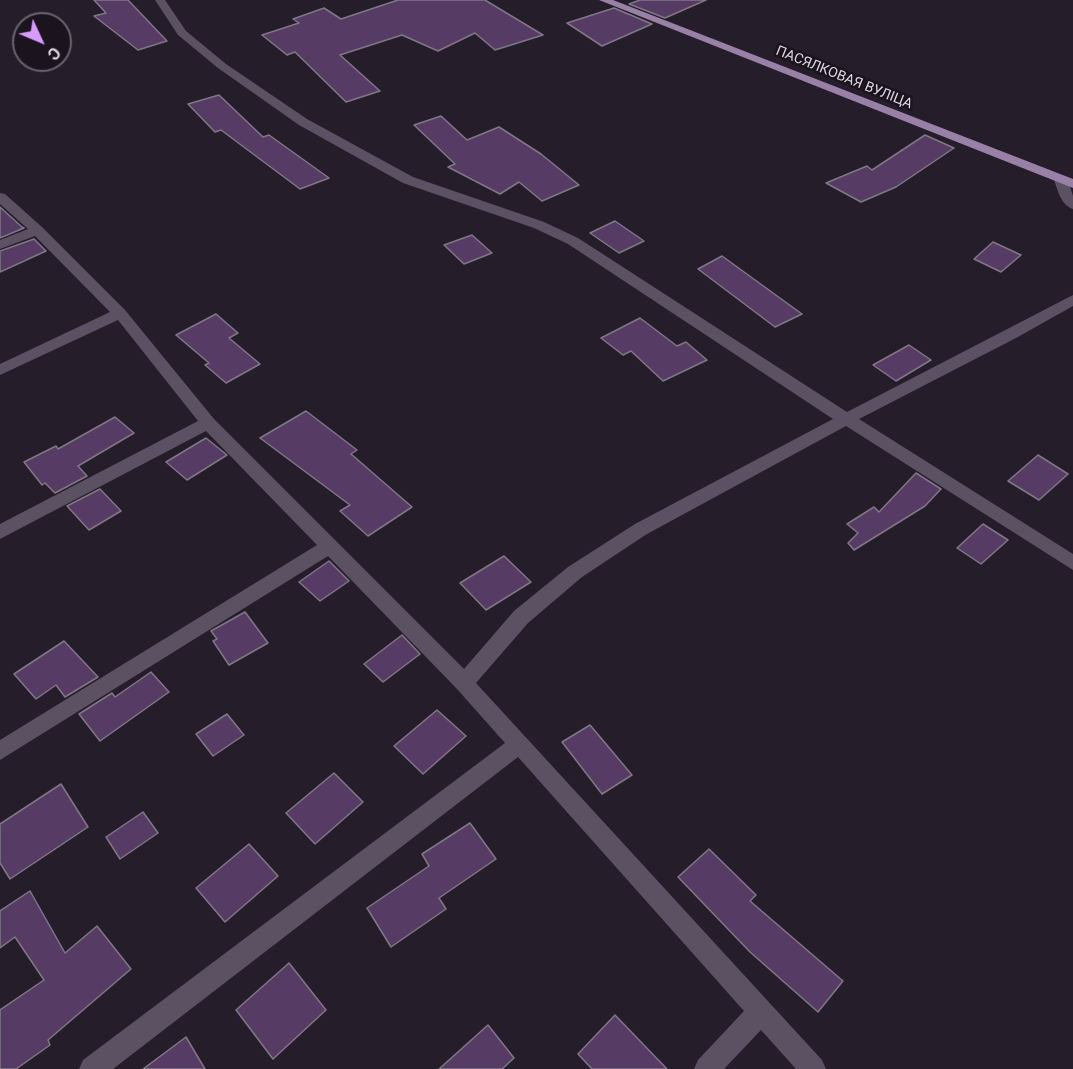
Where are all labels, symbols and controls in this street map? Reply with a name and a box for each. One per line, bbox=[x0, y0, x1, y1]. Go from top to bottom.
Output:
north arrow bbox=[12, 12, 72, 72]
text: С bbox=[43, 43, 64, 64]
street label: ПАСЯЛКОВАЯ ВУЛІЦА bbox=[773, 43, 915, 113]

